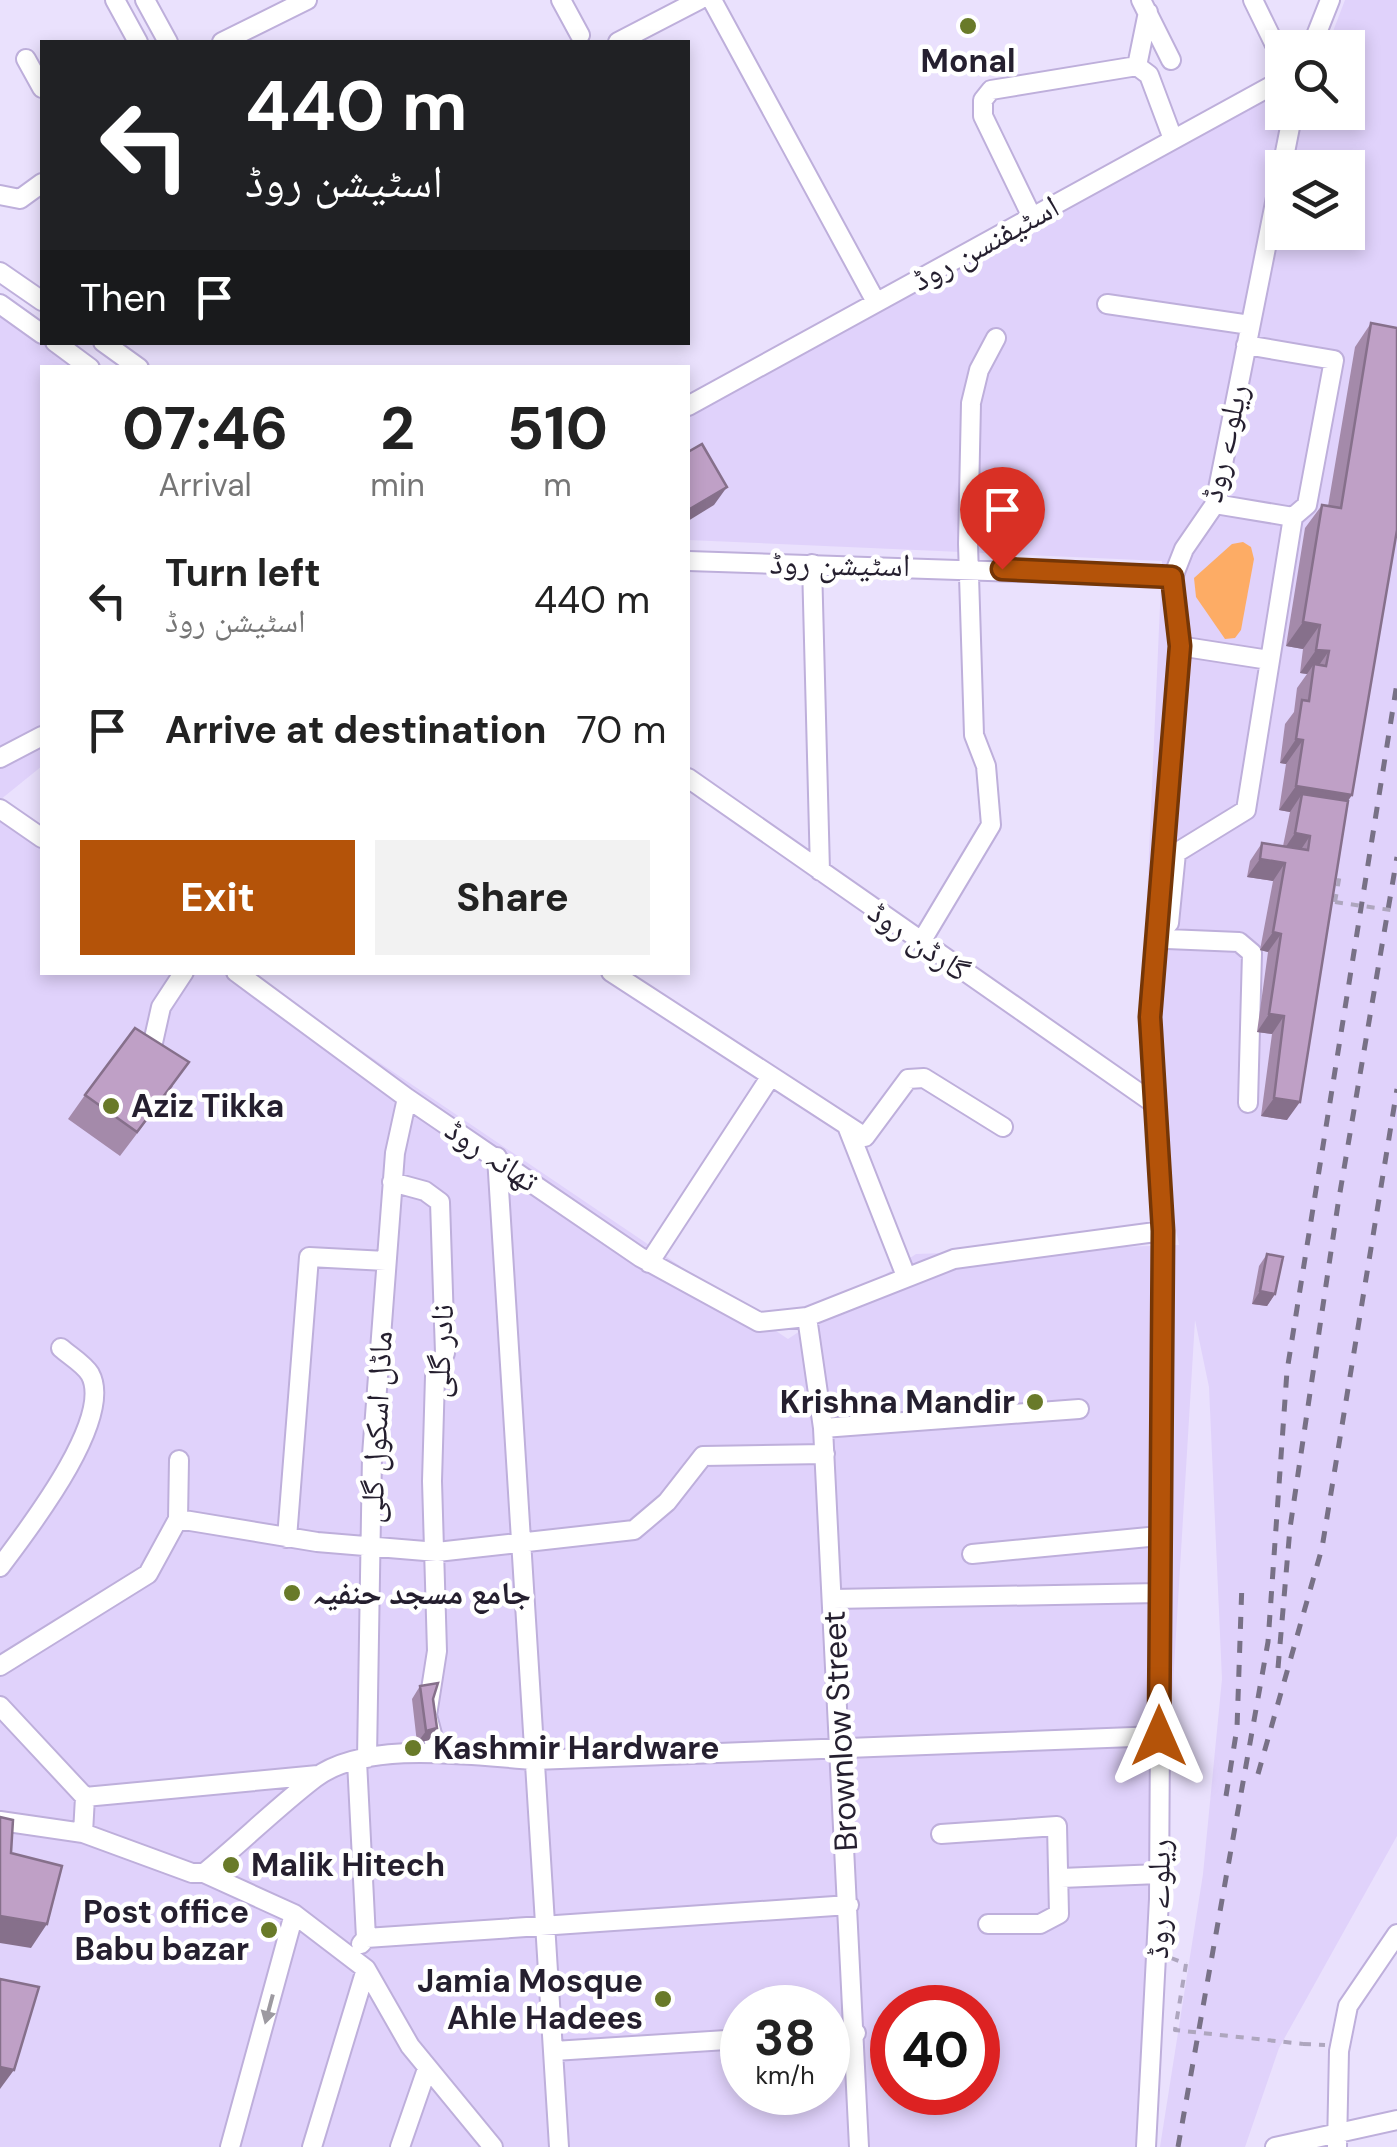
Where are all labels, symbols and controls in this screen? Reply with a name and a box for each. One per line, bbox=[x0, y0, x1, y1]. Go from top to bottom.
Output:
marker: Monal bbox=[957, 15, 979, 37]
map controls bbox=[1265, 30, 1365, 250]
button: search bbox=[1265, 30, 1365, 130]
place label: Monal bbox=[921, 40, 1015, 82]
text: 440 m bbox=[245, 61, 468, 152]
icon: left bbox=[80, 80, 210, 210]
button: layers bbox=[1265, 150, 1365, 250]
text: اسٹیشن روڈ bbox=[245, 152, 443, 211]
street label: اسٹیفنسن روڈ bbox=[904, 185, 1066, 301]
icon: arrive bbox=[187, 270, 242, 325]
text: Then bbox=[80, 273, 167, 323]
street label: ریلوے روڈ bbox=[1190, 380, 1258, 506]
text: 07:46 bbox=[122, 389, 288, 468]
text: 2 bbox=[380, 389, 415, 468]
text: 510 bbox=[507, 389, 608, 468]
text: Arrival bbox=[159, 464, 252, 506]
text: min bbox=[370, 464, 425, 506]
text: m bbox=[543, 464, 572, 506]
pin bbox=[960, 467, 1045, 570]
icon: arrive bbox=[975, 482, 1030, 537]
street label: اسٹیشن روڈ bbox=[769, 542, 911, 586]
text: Turn left bbox=[165, 548, 321, 598]
icon: left bbox=[80, 573, 135, 628]
text: 440 m bbox=[534, 575, 650, 625]
text: اسٹیشن روڈ bbox=[165, 600, 306, 642]
icon: arrive bbox=[80, 703, 135, 758]
text: Arrive at destination bbox=[165, 705, 547, 755]
text: 70 m bbox=[577, 705, 666, 755]
button: Exit bbox=[80, 840, 355, 955]
button: Share bbox=[375, 840, 650, 955]
street label: گارڈن روڈ bbox=[860, 891, 978, 991]
place label: Aziz Tikka bbox=[131, 1085, 284, 1127]
marker: Aziz Tikka bbox=[100, 1095, 122, 1117]
street label: تھانہ روڈ bbox=[437, 1109, 547, 1201]
street label: نادر گلی bbox=[417, 1303, 463, 1399]
street label: ماڈل اسکول گلی bbox=[350, 1330, 402, 1524]
place label: Krishna Mandir bbox=[780, 1381, 1015, 1423]
marker: Krishna Mandir bbox=[1024, 1391, 1046, 1413]
place label: جامع مسجد حنفیہ bbox=[312, 1572, 531, 1614]
marker: جامع مسجد حنفیہ bbox=[281, 1582, 303, 1604]
street label: Brownlow Street bbox=[813, 1610, 867, 1852]
position arrow bbox=[1107, 1684, 1211, 1788]
place label: Kashmir Hardware bbox=[433, 1727, 719, 1769]
marker: Kashmir Hardware bbox=[402, 1737, 424, 1759]
street label: ریلوے روڈ bbox=[1136, 1839, 1180, 1959]
place label: Malik Hitech bbox=[251, 1844, 445, 1886]
marker: Malik Hitech bbox=[220, 1854, 242, 1876]
place label: Post office Babu bazar bbox=[74, 1891, 249, 1970]
marker: Post office Babu bazar bbox=[258, 1919, 280, 1941]
place label: Jamia Mosque Ahle Hadees bbox=[417, 1960, 643, 2039]
speed limit sign: 40 bbox=[870, 1985, 1000, 2115]
marker: Jamia Mosque Ahle Hadees bbox=[652, 1988, 674, 2010]
one-way arrow bbox=[261, 1993, 277, 2024]
text: 38 bbox=[754, 2005, 816, 2071]
text: km/h bbox=[755, 2059, 815, 2092]

